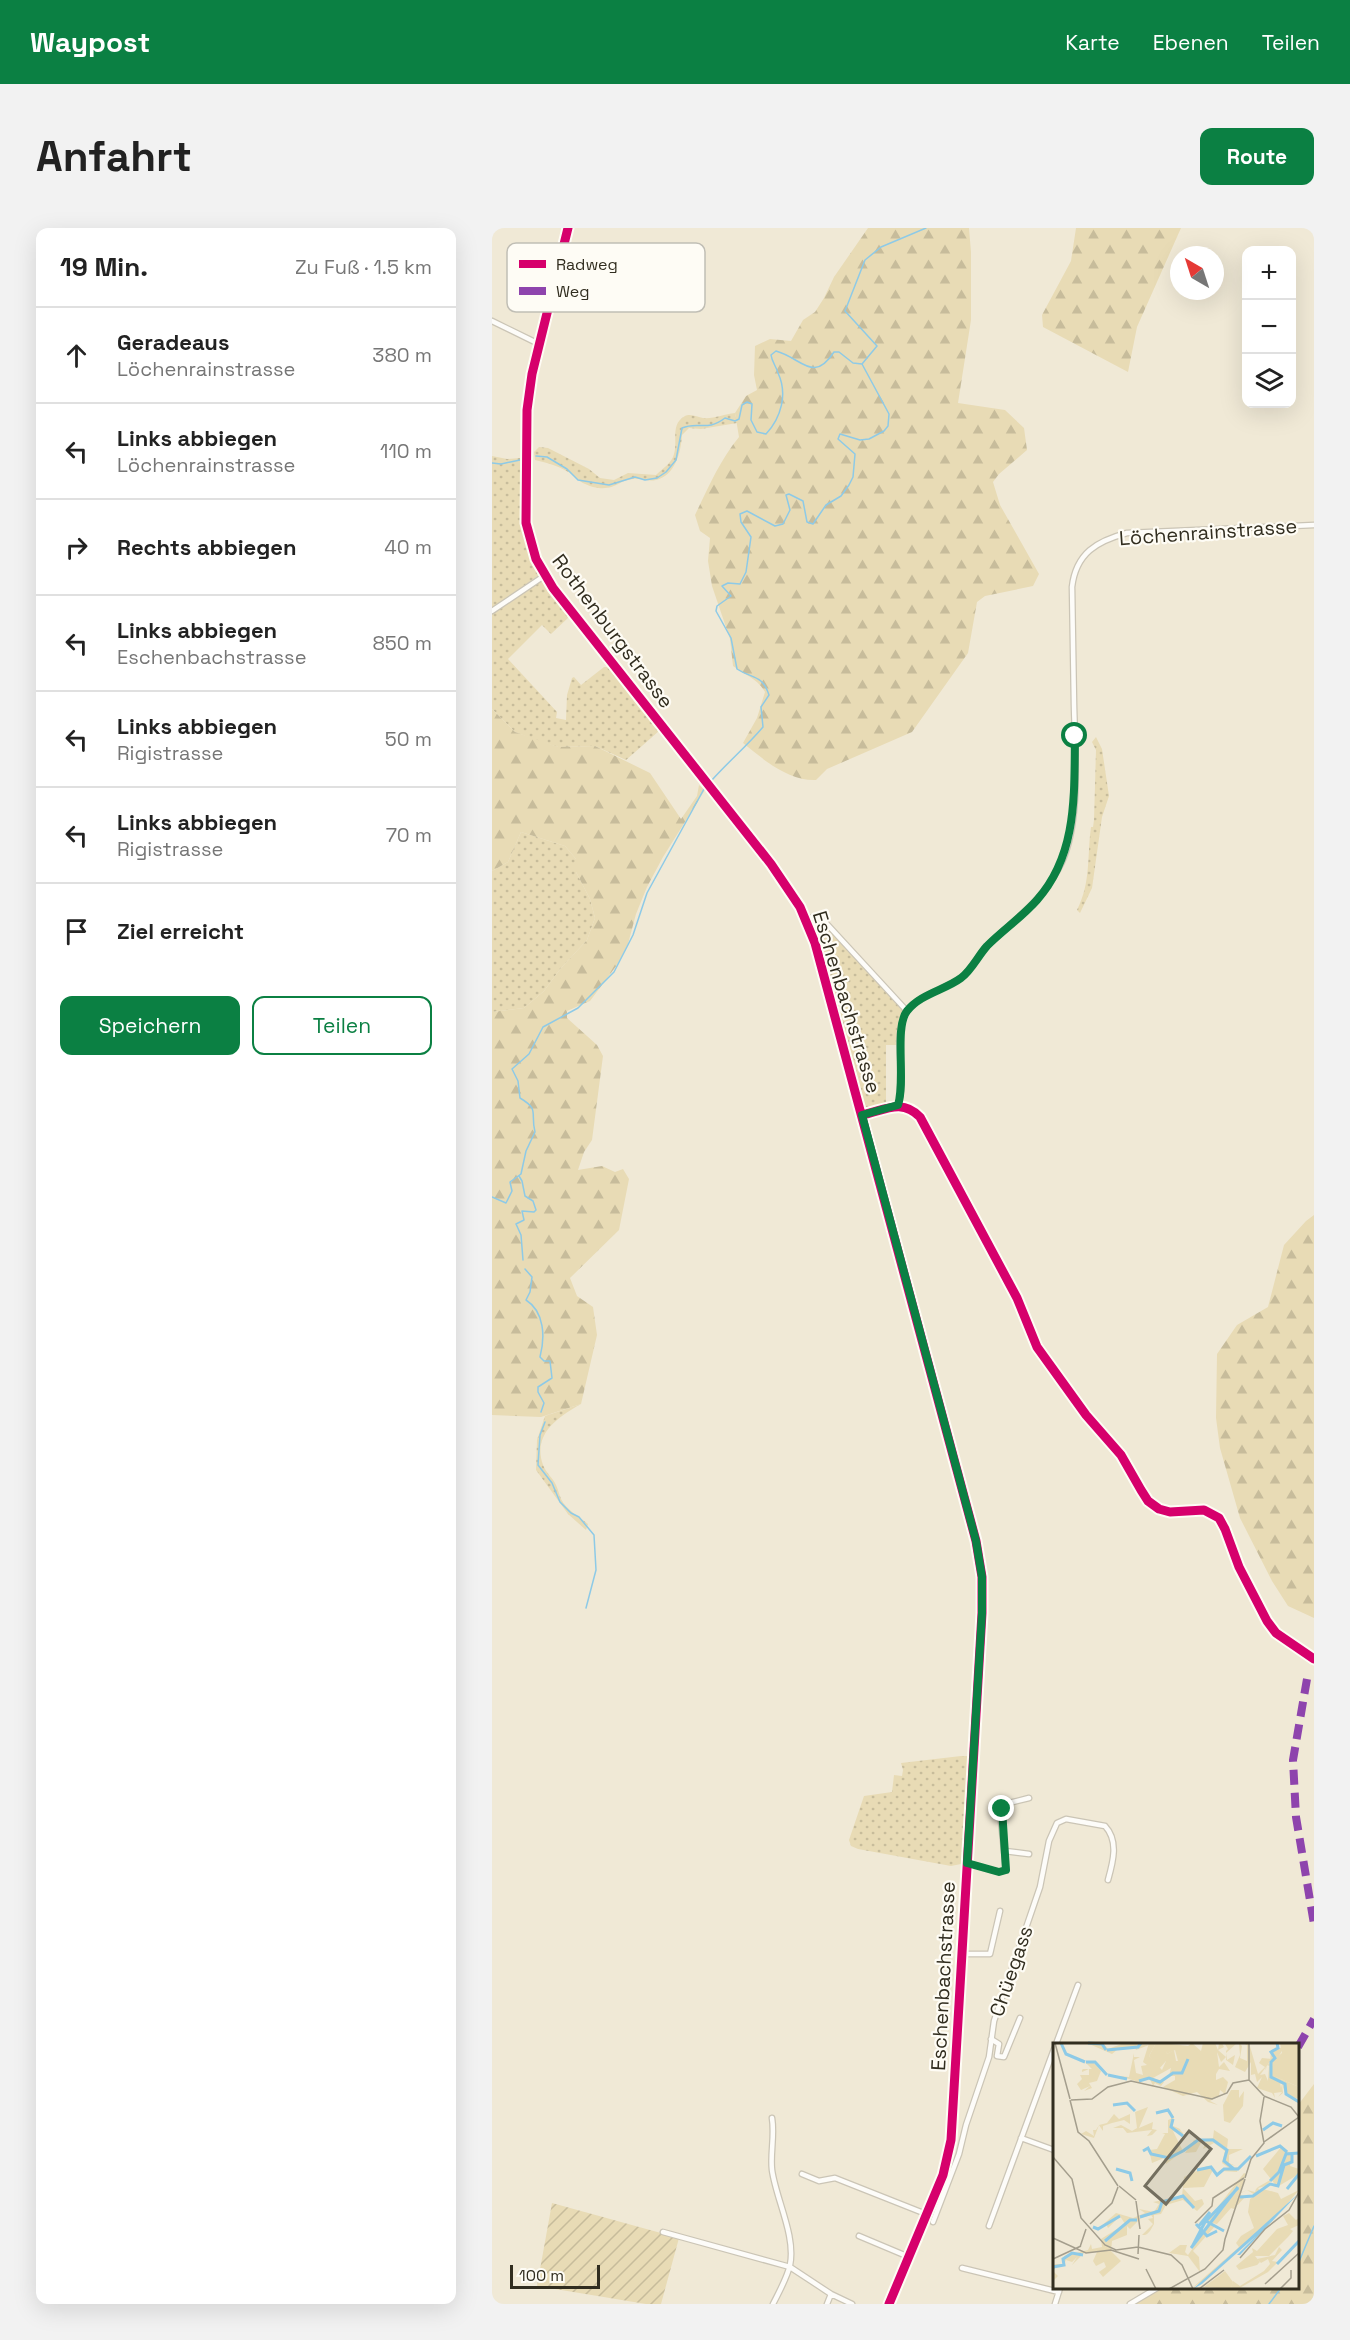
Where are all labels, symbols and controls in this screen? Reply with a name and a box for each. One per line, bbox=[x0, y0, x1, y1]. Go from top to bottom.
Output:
text: Waypost bbox=[30, 24, 150, 60]
text: Karte bbox=[1065, 29, 1120, 56]
text: Ebenen bbox=[1153, 29, 1229, 56]
text: Teilen bbox=[1262, 29, 1320, 56]
button: Route bbox=[1200, 128, 1314, 185]
text: Anfahrt bbox=[36, 130, 192, 183]
legend bbox=[507, 243, 705, 312]
north arrow bbox=[1170, 246, 1224, 300]
map controls bbox=[1242, 246, 1296, 408]
button: + bbox=[1242, 246, 1296, 300]
text: 19 Min. bbox=[60, 250, 148, 284]
text: Zu Fuß · 1.5 km bbox=[295, 254, 432, 280]
text: Radweg bbox=[556, 254, 618, 275]
text: Weg bbox=[556, 281, 590, 302]
button: − bbox=[1242, 300, 1296, 354]
text: Geradeaus bbox=[117, 328, 229, 356]
icon: ahead bbox=[60, 339, 93, 372]
text: 380 m bbox=[372, 342, 432, 368]
button: layers bbox=[1242, 354, 1296, 408]
text: Löchenrainstrasse bbox=[117, 356, 295, 382]
text: Links abbiegen bbox=[117, 424, 277, 452]
icon: left bbox=[60, 435, 93, 468]
text: 110 m bbox=[380, 438, 432, 464]
text: Löchenrainstrasse bbox=[117, 452, 295, 478]
street label: Löchenrainstrasse bbox=[1118, 513, 1298, 551]
icon: right bbox=[60, 531, 93, 564]
text: Rechts abbiegen bbox=[117, 533, 297, 561]
text: 40 m bbox=[384, 534, 432, 560]
street label: Rothenburgstrasse bbox=[547, 549, 679, 713]
text: Links abbiegen bbox=[117, 616, 277, 644]
icon: left bbox=[60, 627, 93, 660]
text: 850 m bbox=[372, 630, 432, 656]
text: Eschenbachstrasse bbox=[117, 644, 307, 670]
text: Links abbiegen bbox=[117, 712, 277, 740]
route start bbox=[1061, 722, 1087, 748]
icon: left bbox=[60, 723, 93, 756]
text: 50 m bbox=[385, 726, 432, 752]
text: Rigistrasse bbox=[117, 740, 223, 766]
text: Links abbiegen bbox=[117, 808, 277, 836]
icon: left bbox=[60, 819, 93, 852]
text: 70 m bbox=[386, 822, 432, 848]
text: Rigistrasse bbox=[117, 836, 223, 862]
street label: Eschenbachstrasse bbox=[807, 908, 887, 1096]
icon: arrive bbox=[60, 915, 93, 948]
text: Ziel erreicht bbox=[117, 917, 244, 945]
button: Speichern bbox=[60, 996, 240, 1055]
button: Teilen bbox=[252, 996, 432, 1055]
route end bbox=[988, 1795, 1014, 1821]
street label: Eschenbachstrasse bbox=[925, 1881, 961, 2071]
street label: Chüegass bbox=[983, 1922, 1039, 2020]
inset map bbox=[1053, 2043, 1299, 2289]
scale bar bbox=[510, 2262, 600, 2290]
text: 100 m bbox=[519, 2265, 564, 2286]

